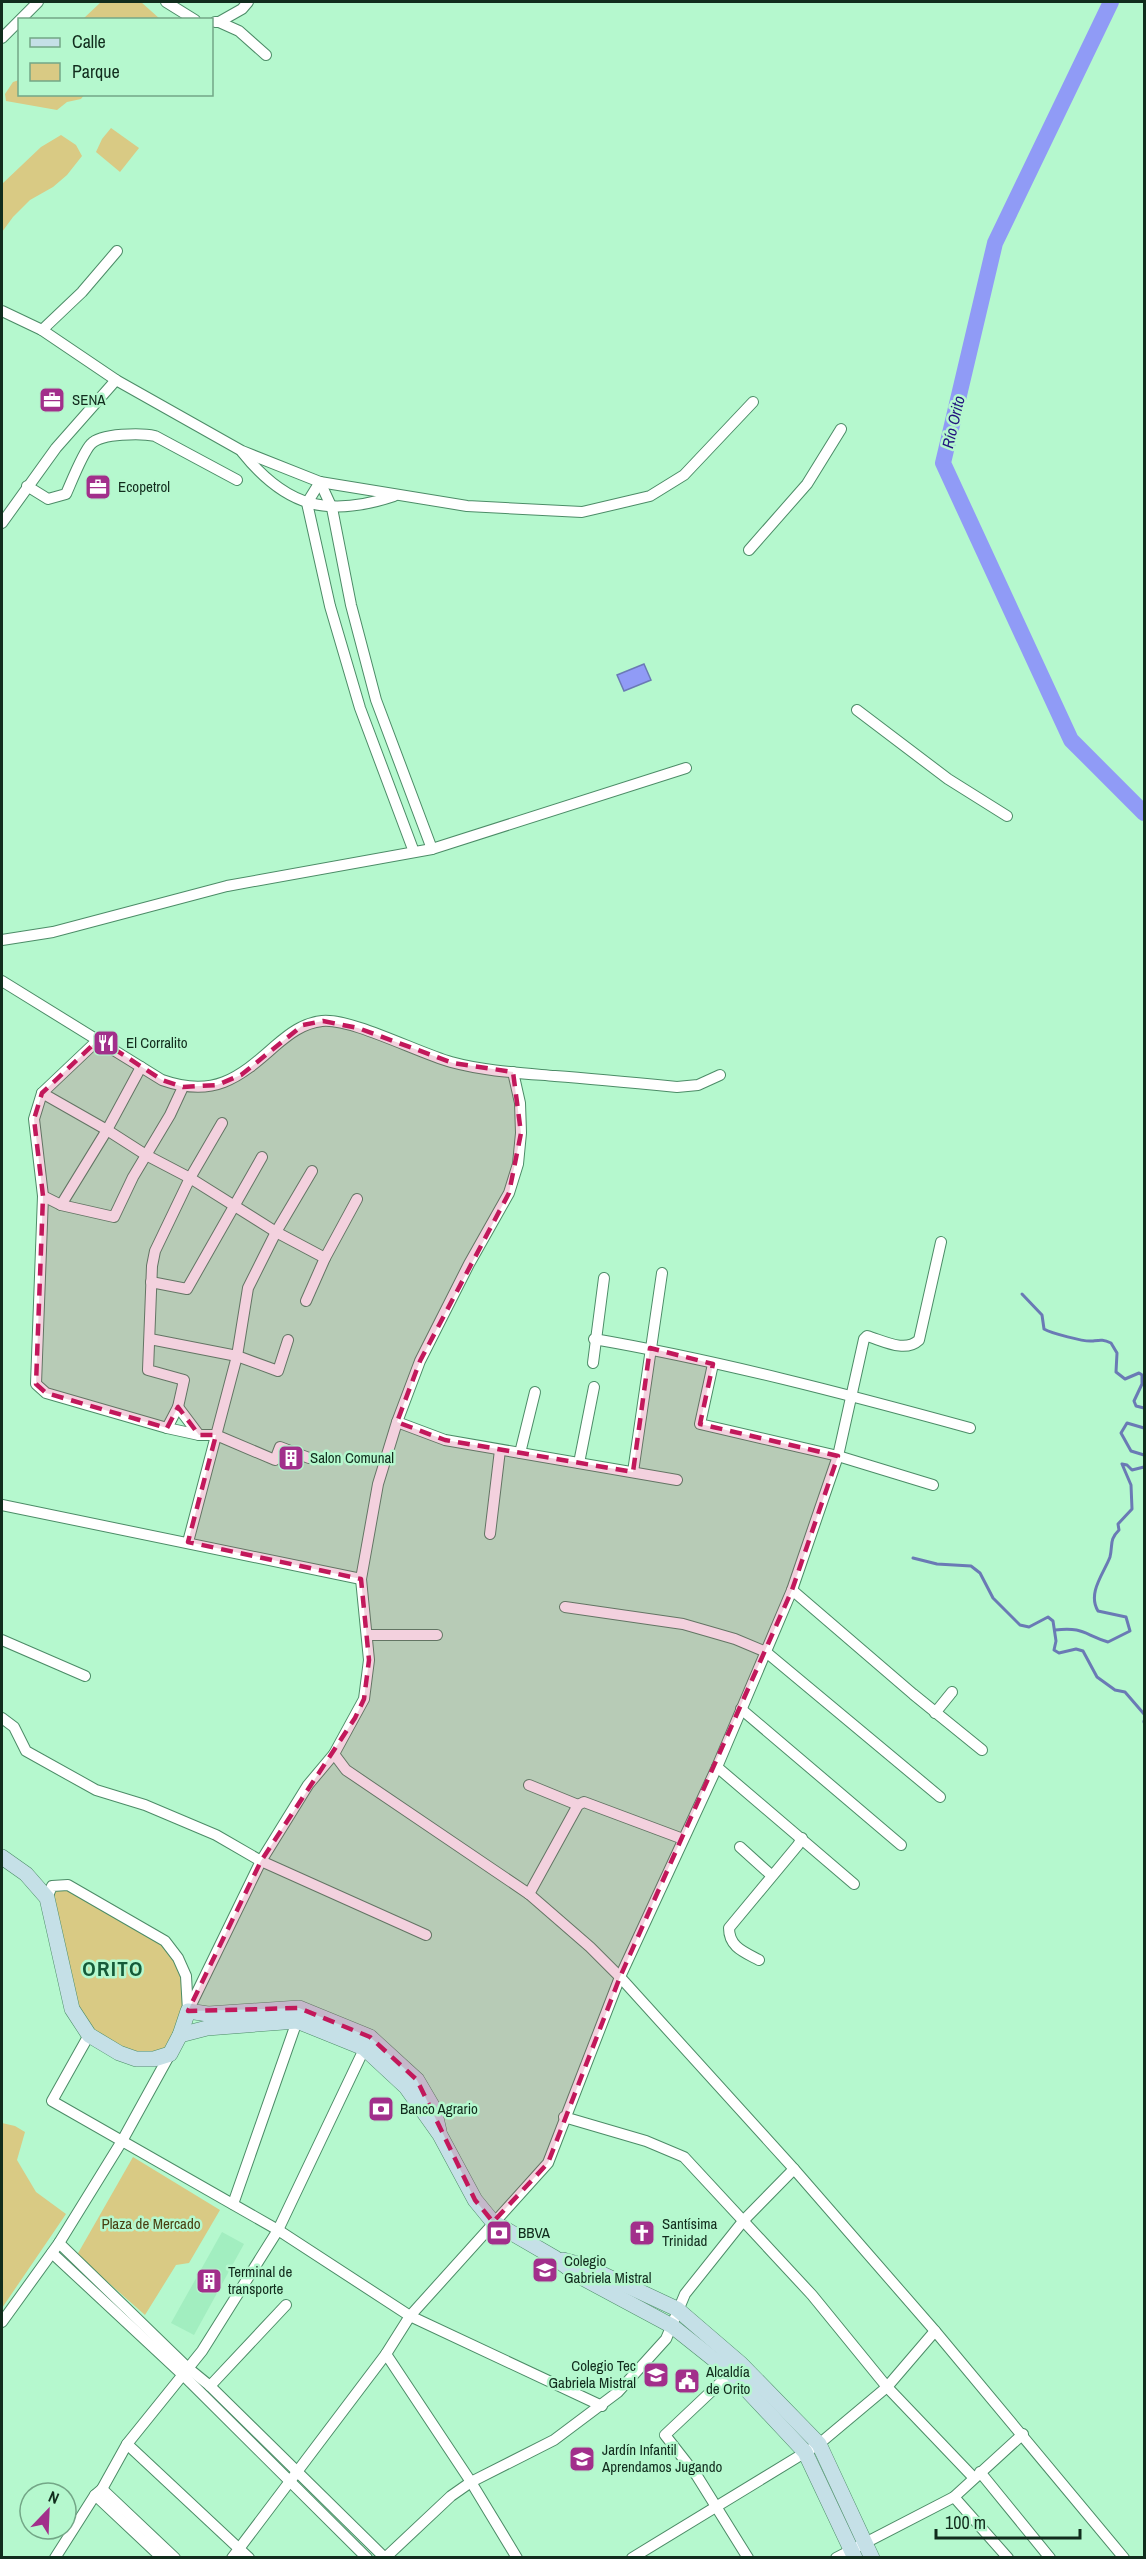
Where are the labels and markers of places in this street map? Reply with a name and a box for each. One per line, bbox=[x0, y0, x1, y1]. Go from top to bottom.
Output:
office icon: SENA bbox=[37, 385, 67, 415]
place label: SENA bbox=[72, 389, 106, 410]
office icon: Ecopetrol bbox=[83, 472, 113, 502]
place label: Ecopetrol bbox=[118, 476, 170, 497]
restaurant icon: El Corralito bbox=[91, 1028, 121, 1058]
place label: El Corralito bbox=[126, 1032, 188, 1053]
building icon: Salon Comunal bbox=[276, 1443, 306, 1473]
place label: Salon Comunal bbox=[310, 1447, 394, 1468]
bank icon: Banco Agrario bbox=[366, 2094, 396, 2124]
place label: Banco Agrario bbox=[400, 2098, 478, 2119]
place label: Santísima Trinidad bbox=[662, 2213, 718, 2251]
bank icon: BBVA bbox=[484, 2218, 514, 2248]
church icon: Santísima Trinidad bbox=[627, 2218, 657, 2248]
place label: BBVA bbox=[518, 2222, 551, 2243]
place label: Colegio Gabriela Mistral bbox=[564, 2250, 652, 2288]
school or university icon: Colegio Gabriela Mistral bbox=[530, 2255, 560, 2285]
place label: Terminal de transporte bbox=[228, 2261, 292, 2299]
building icon: Terminal de transporte bbox=[194, 2266, 224, 2296]
place label: Colegio Tec Gabriela Mistral bbox=[549, 2355, 636, 2393]
school or university icon: Colegio Tec Gabriela Mistral bbox=[641, 2360, 671, 2390]
place label: Alcaldía de Orito bbox=[705, 2361, 751, 2399]
public building icon: Alcaldía de Orito bbox=[672, 2366, 702, 2396]
place label: Jardín Infantil Aprendamos Jugando bbox=[601, 2439, 723, 2477]
school or university icon: Jardín Infantil Aprendamos Jugando bbox=[567, 2444, 597, 2474]

